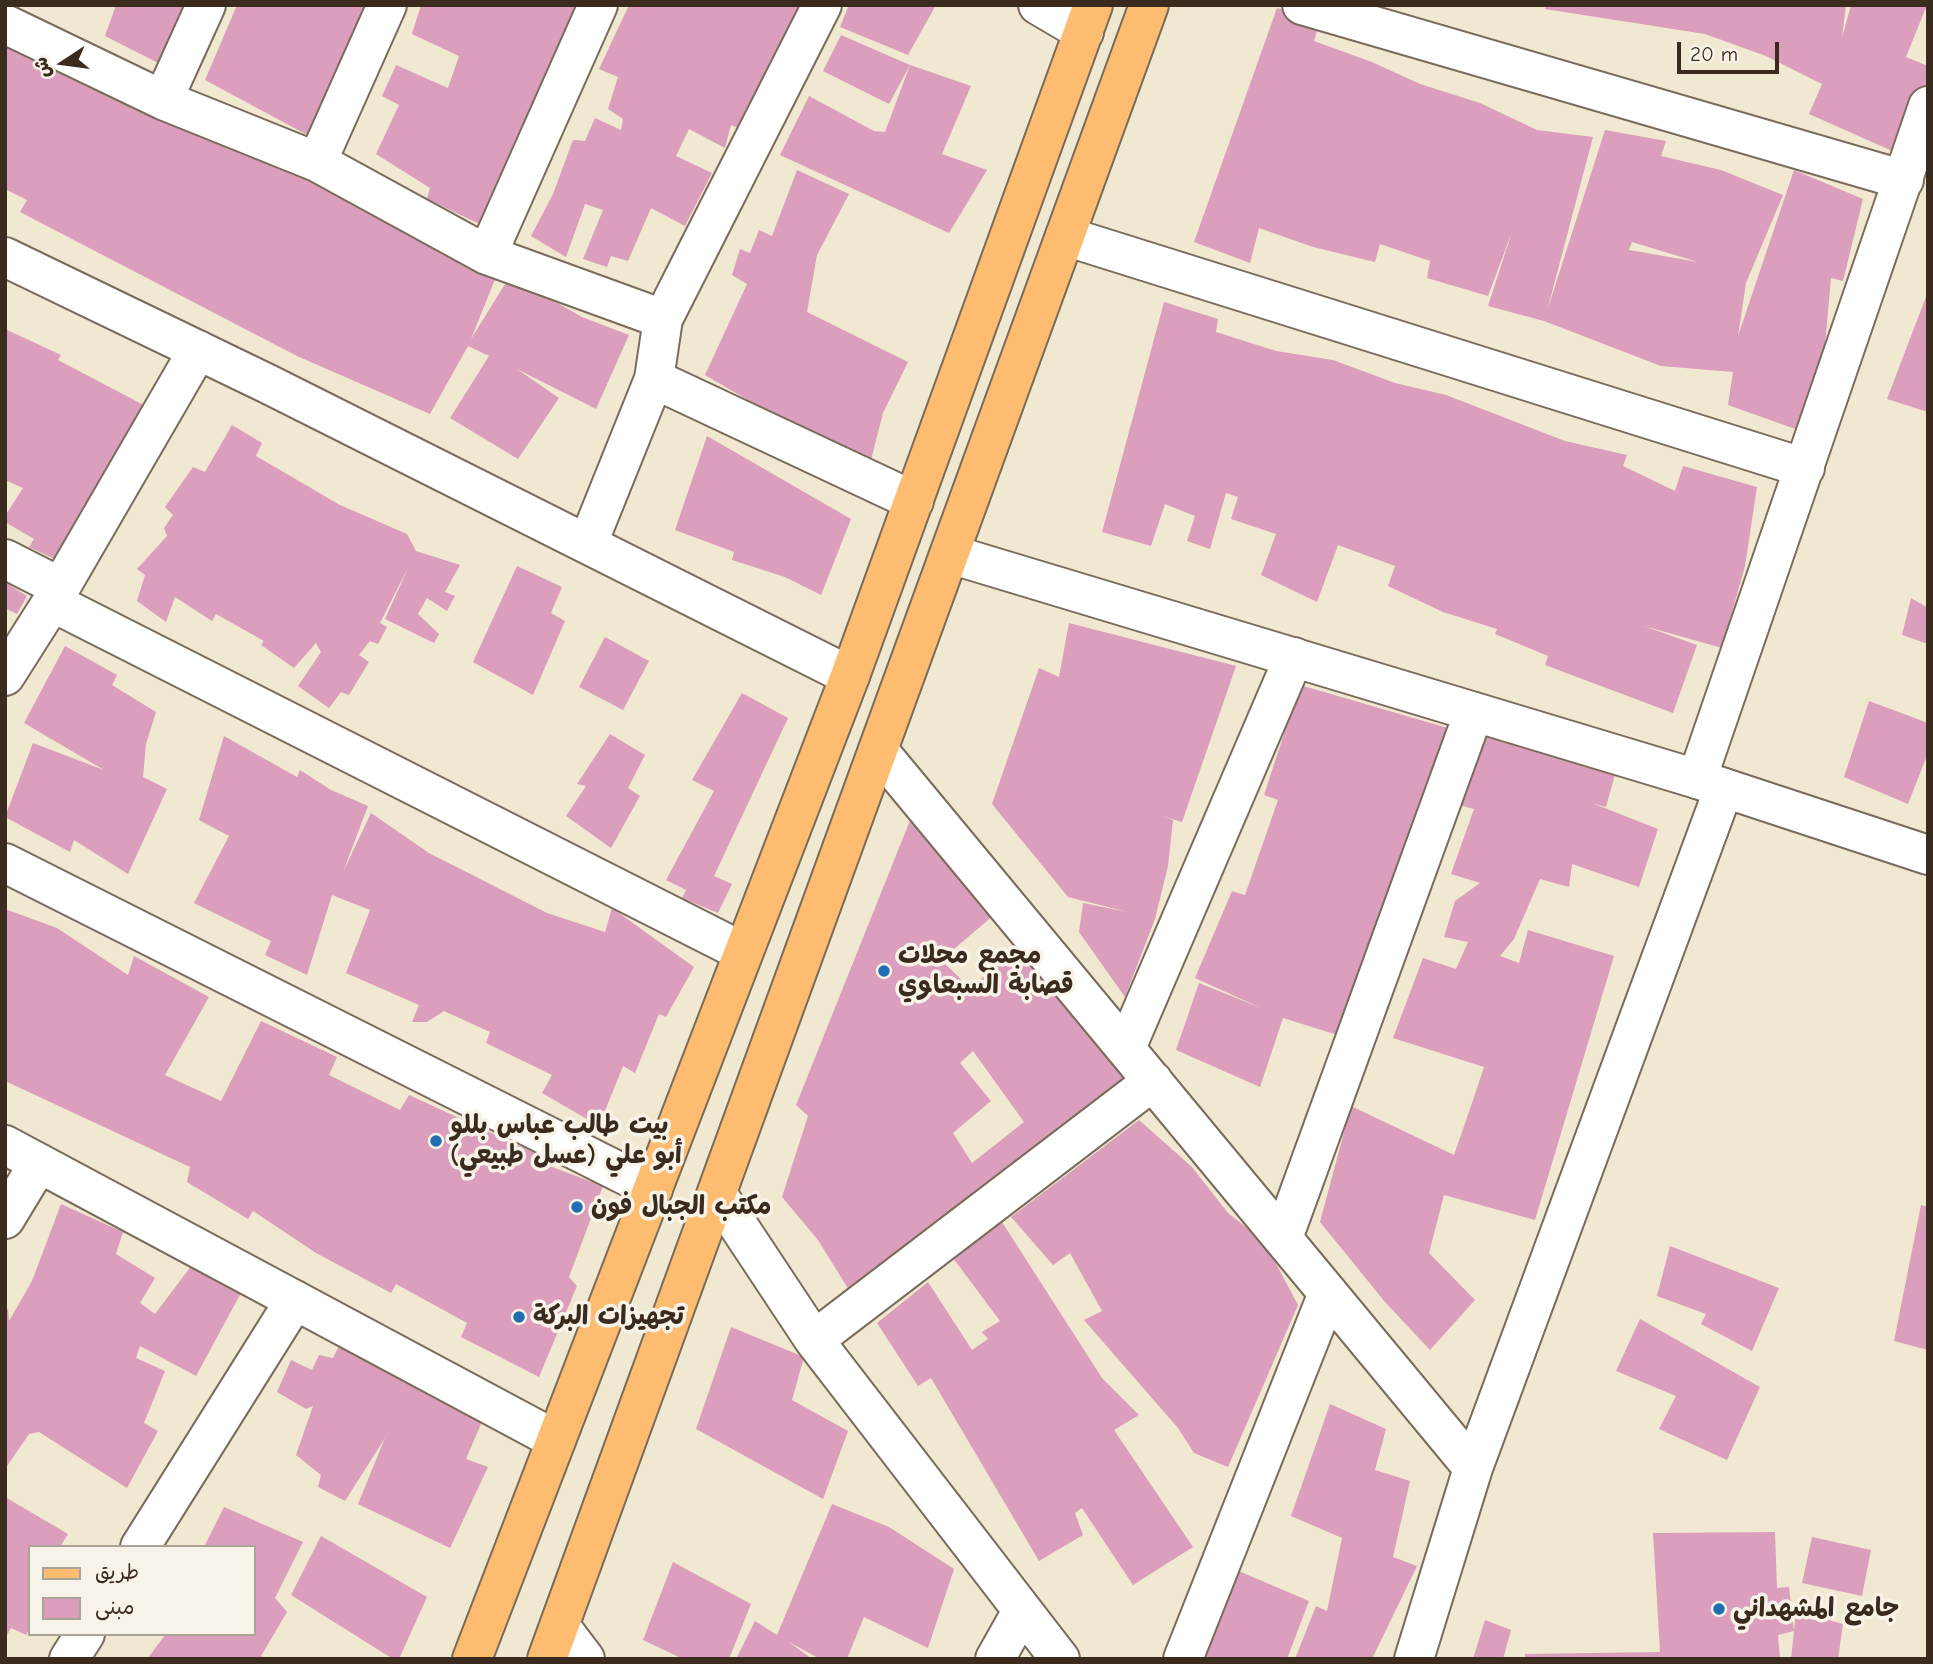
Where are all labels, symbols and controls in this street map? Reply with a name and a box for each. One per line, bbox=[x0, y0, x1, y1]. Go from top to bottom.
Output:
north arrow bbox=[28, 28, 98, 98]
scale bar bbox=[1681, 28, 1783, 72]
text: 20 m bbox=[1690, 42, 1738, 66]
text: ش bbox=[29, 55, 56, 80]
place label: مجمع محلات قصابة السبعاوي bbox=[898, 940, 1074, 1002]
marker: مجمع محلات قصابة السبعاوي bbox=[876, 963, 892, 979]
place label: بيت طالب عباس بللو أبو علي (عسل طبيعي) bbox=[450, 1110, 682, 1172]
marker: بيت طالب عباس بللو أبو علي (عسل طبيعي) bbox=[428, 1133, 444, 1149]
place label: مكتب الجبال فون bbox=[591, 1191, 771, 1223]
marker: مكتب الجبال فون bbox=[569, 1199, 585, 1215]
place label: تجهيزات البركة bbox=[533, 1301, 684, 1333]
marker: تجهيزات البركة bbox=[511, 1309, 527, 1325]
legend bbox=[28, 1545, 256, 1636]
text: طريق bbox=[95, 1560, 139, 1584]
place label: جامع المشهداني bbox=[1733, 1593, 1899, 1625]
text: مبنى bbox=[95, 1595, 134, 1619]
marker: جامع المشهداني bbox=[1711, 1601, 1727, 1617]

